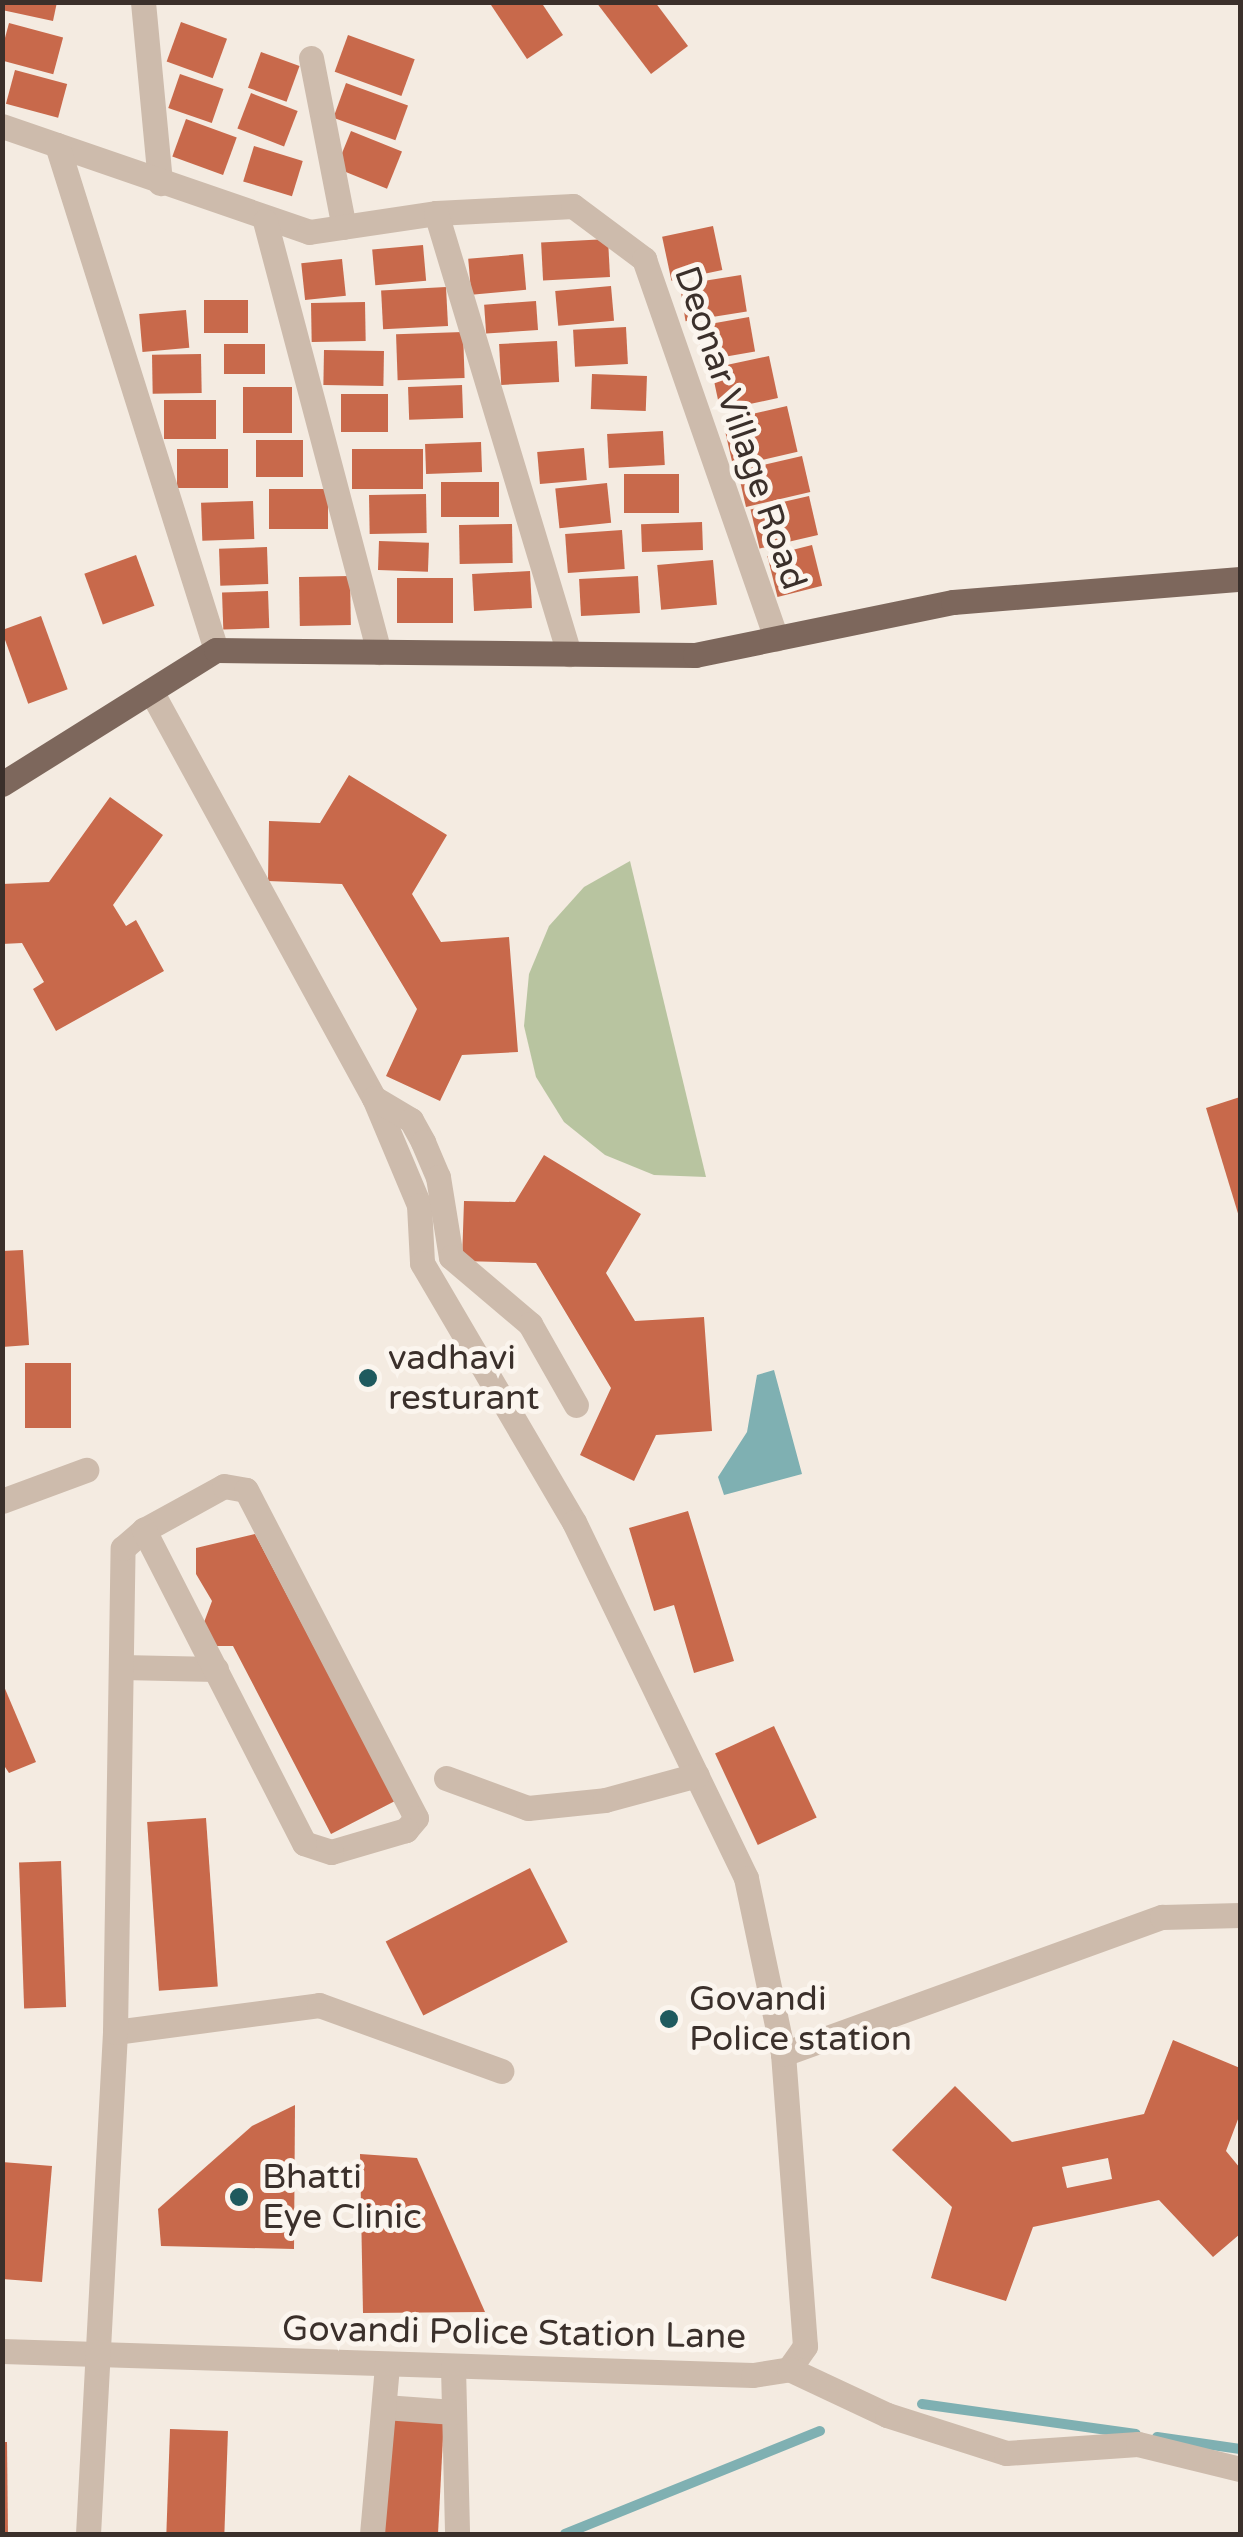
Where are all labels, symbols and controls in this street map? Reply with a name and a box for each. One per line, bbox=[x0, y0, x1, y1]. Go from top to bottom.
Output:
street label: Deonar Village Road bbox=[665, 261, 815, 595]
place label: vadhavi resturant bbox=[388, 1337, 539, 1419]
marker: vadhavi resturant bbox=[357, 1367, 379, 1389]
place label: Govandi Police station bbox=[689, 1978, 912, 2060]
marker: Govandi Police station bbox=[658, 2008, 680, 2030]
place label: Bhatti Eye Clinic bbox=[262, 2156, 422, 2238]
marker: Bhatti Eye Clinic bbox=[226, 2184, 252, 2210]
street label: Govandi Police Station Lane bbox=[282, 2308, 746, 2358]

